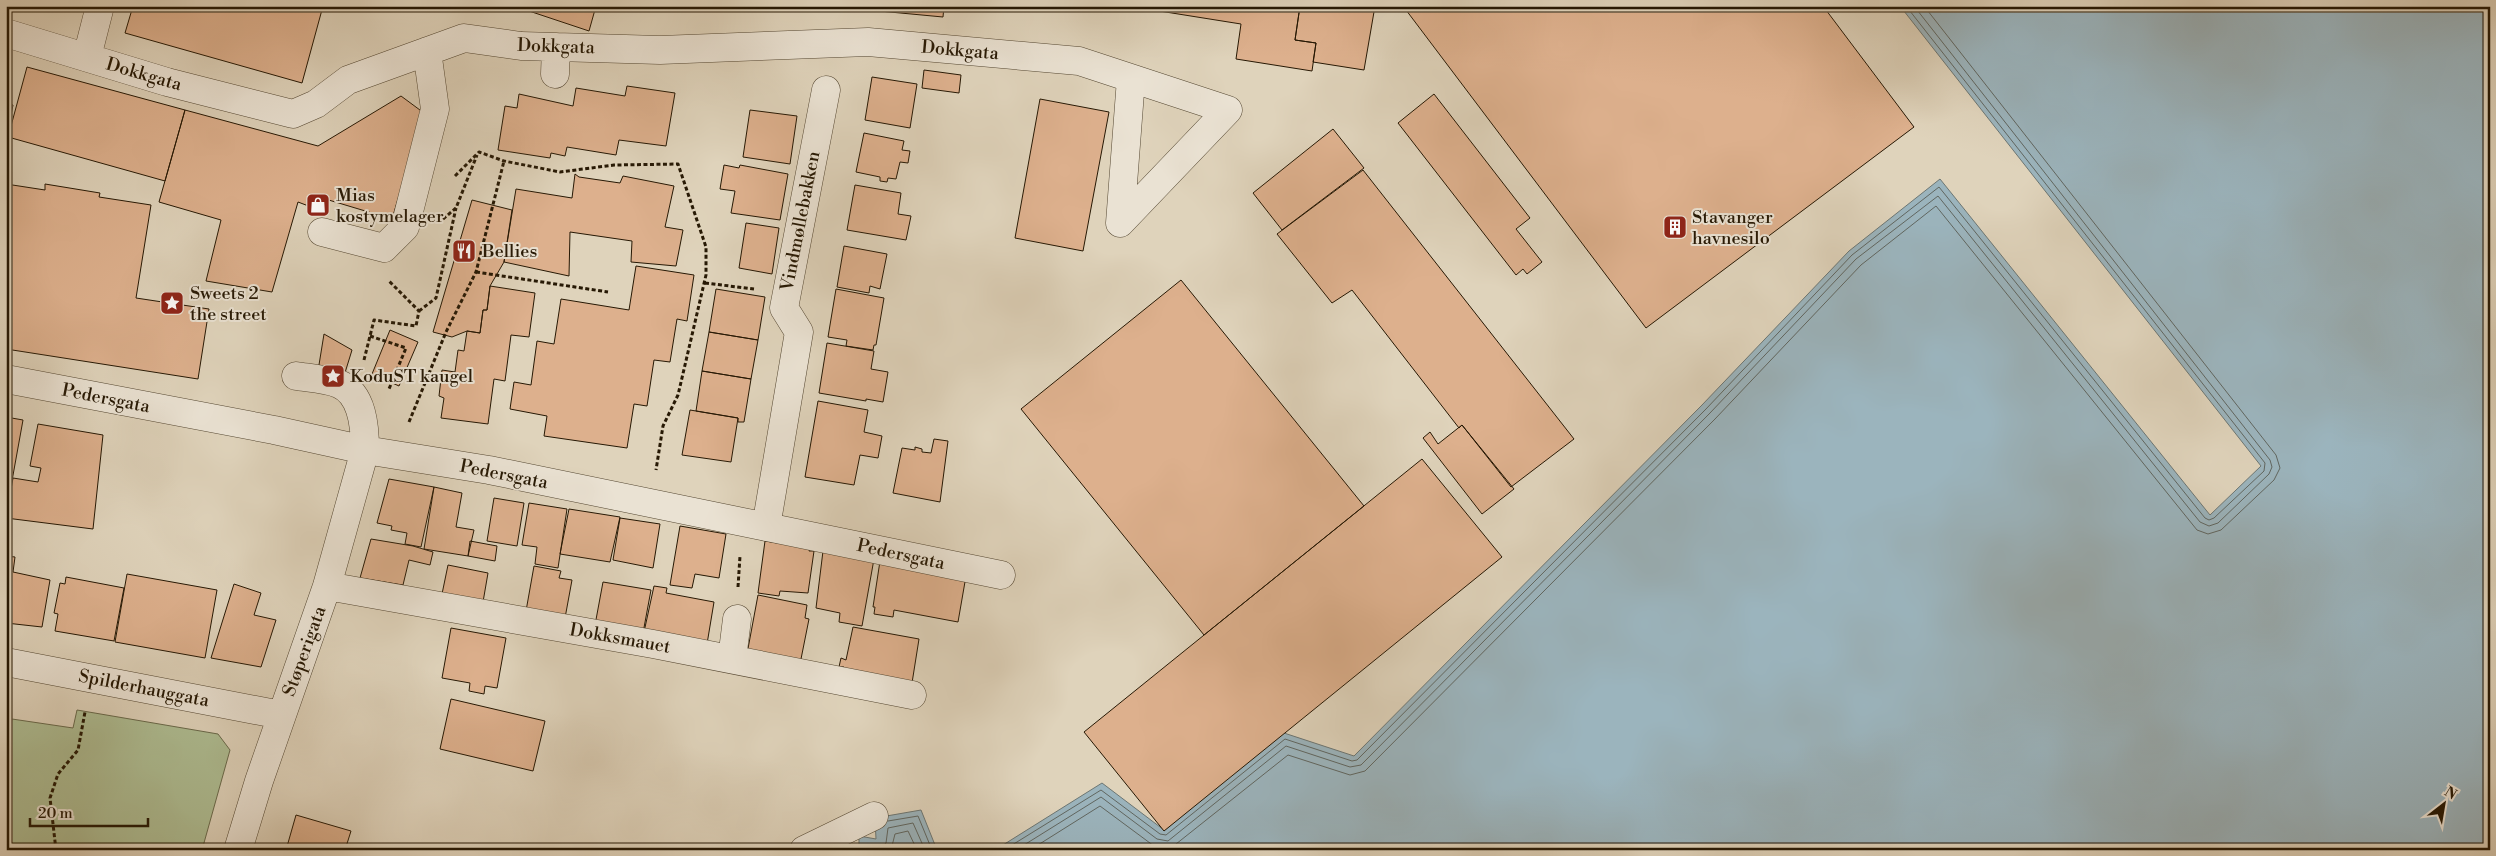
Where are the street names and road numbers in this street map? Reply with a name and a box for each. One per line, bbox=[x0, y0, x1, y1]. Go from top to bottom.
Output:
street label: Dokkgata bbox=[517, 34, 596, 59]
street label: Dokkgata bbox=[920, 36, 1001, 65]
street label: Dokkgata bbox=[103, 53, 185, 97]
street label: Vindmøllebakken bbox=[775, 149, 825, 294]
street label: Pedersgata bbox=[60, 379, 153, 418]
street label: Pedersgata bbox=[458, 455, 551, 494]
street label: Pedersgata bbox=[855, 534, 948, 575]
street label: Støperigata bbox=[277, 602, 332, 700]
street label: Dokksmauet bbox=[568, 618, 673, 659]
street label: Spilderhauggata bbox=[77, 665, 212, 713]

